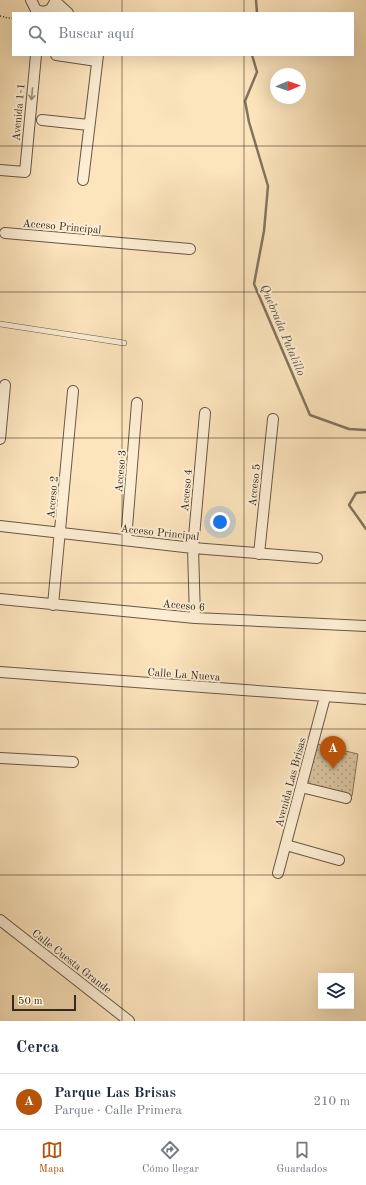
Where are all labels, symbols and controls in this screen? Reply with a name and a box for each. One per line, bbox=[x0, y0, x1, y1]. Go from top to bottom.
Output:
search box bbox=[12, 12, 354, 56]
icon: search bbox=[26, 23, 48, 45]
text: Buscar aquí bbox=[58, 27, 134, 42]
north arrow bbox=[270, 68, 306, 104]
street label: Avenida 1-1 bbox=[11, 83, 28, 142]
one-way arrow bbox=[28, 87, 36, 100]
street label: Acceso Principal bbox=[22, 219, 102, 236]
water label: Quebrada Patalillo bbox=[257, 283, 307, 378]
street label: Acceso 3 bbox=[114, 449, 129, 493]
street label: Acceso 5 bbox=[248, 463, 263, 507]
street label: Acceso 4 bbox=[180, 468, 195, 512]
street label: Acceso 2 bbox=[46, 475, 61, 519]
your location bbox=[210, 512, 230, 532]
street label: Acceso Principal bbox=[120, 524, 200, 543]
street label: Acceso 6 bbox=[162, 599, 206, 614]
street label: Calle La Nueva bbox=[147, 667, 221, 684]
street label: Avenida Las Brisas bbox=[274, 736, 309, 828]
pin: A bbox=[320, 736, 346, 769]
street label: Calle Cuesta Grande bbox=[29, 928, 113, 996]
map controls bbox=[318, 973, 354, 1009]
button: layers bbox=[318, 973, 354, 1009]
scale bar bbox=[12, 993, 76, 1012]
text: 50 m bbox=[18, 996, 43, 1007]
text: Cerca bbox=[16, 1039, 59, 1056]
text: Parque Las Brisas bbox=[54, 1086, 176, 1101]
text: A bbox=[24, 1095, 34, 1108]
text: 210 m bbox=[313, 1095, 350, 1108]
text: Parque · Calle Primera bbox=[54, 1104, 182, 1117]
tab: Mapa bbox=[39, 1139, 65, 1177]
tab: Cómo llegar bbox=[142, 1139, 199, 1177]
tab: Guardados bbox=[276, 1139, 327, 1177]

